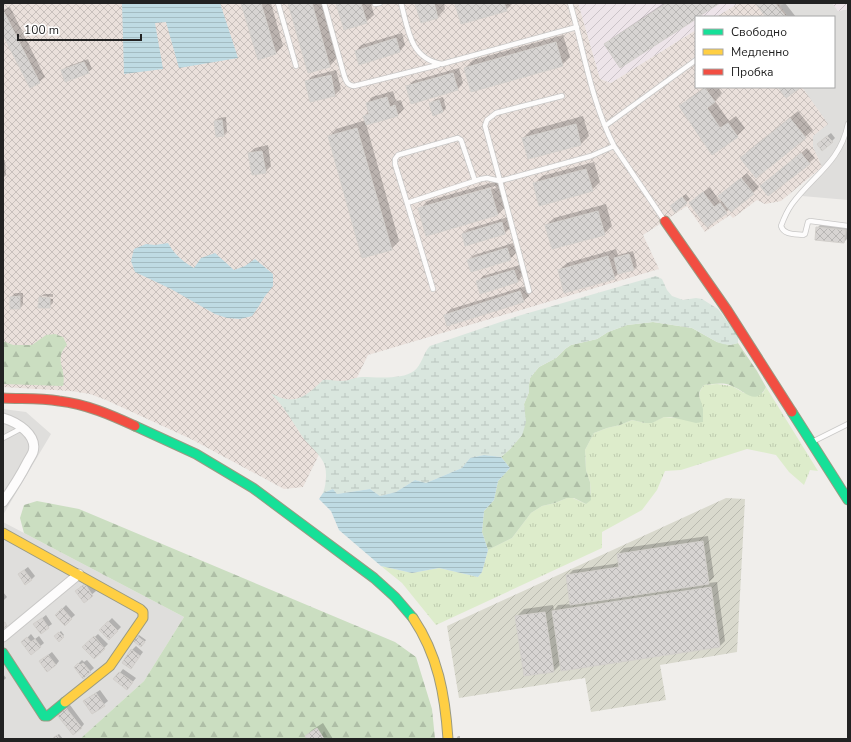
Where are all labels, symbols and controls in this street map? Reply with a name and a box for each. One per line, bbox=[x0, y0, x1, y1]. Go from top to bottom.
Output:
scale bar bbox=[18, 16, 141, 42]
legend bbox=[695, 16, 835, 88]
text: 100 m bbox=[24, 22, 59, 38]
text: Свободно bbox=[731, 24, 787, 40]
text: Медленно bbox=[731, 44, 789, 60]
text: Пробка bbox=[731, 64, 774, 80]

